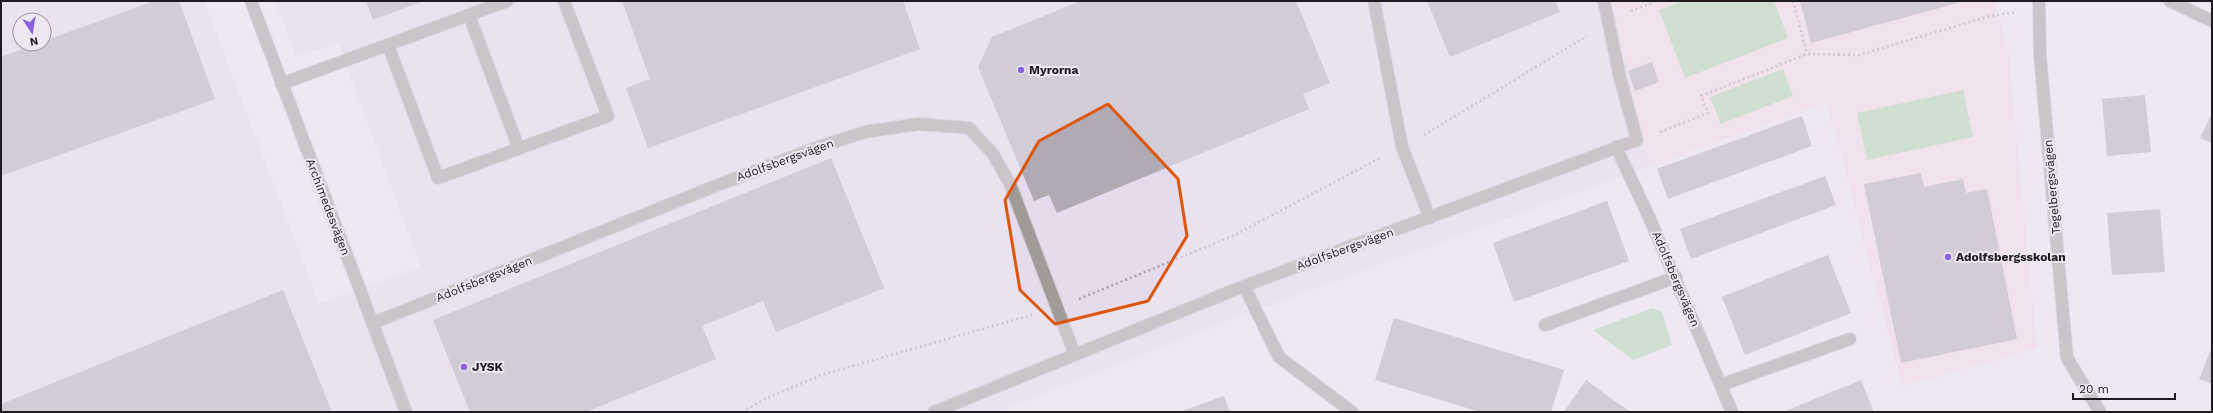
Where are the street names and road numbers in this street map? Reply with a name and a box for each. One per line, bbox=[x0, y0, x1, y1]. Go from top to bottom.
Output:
street label: Adolfsbergsvägen bbox=[734, 136, 836, 184]
street label: Tegelbergsvägen bbox=[2041, 139, 2063, 235]
street label: Archimedesvägen bbox=[303, 157, 353, 257]
street label: Adolfsbergsvägen bbox=[1294, 225, 1396, 273]
street label: Adolfsbergsvägen bbox=[1650, 229, 1702, 329]
street label: Adolfsbergsvägen bbox=[434, 253, 534, 305]

